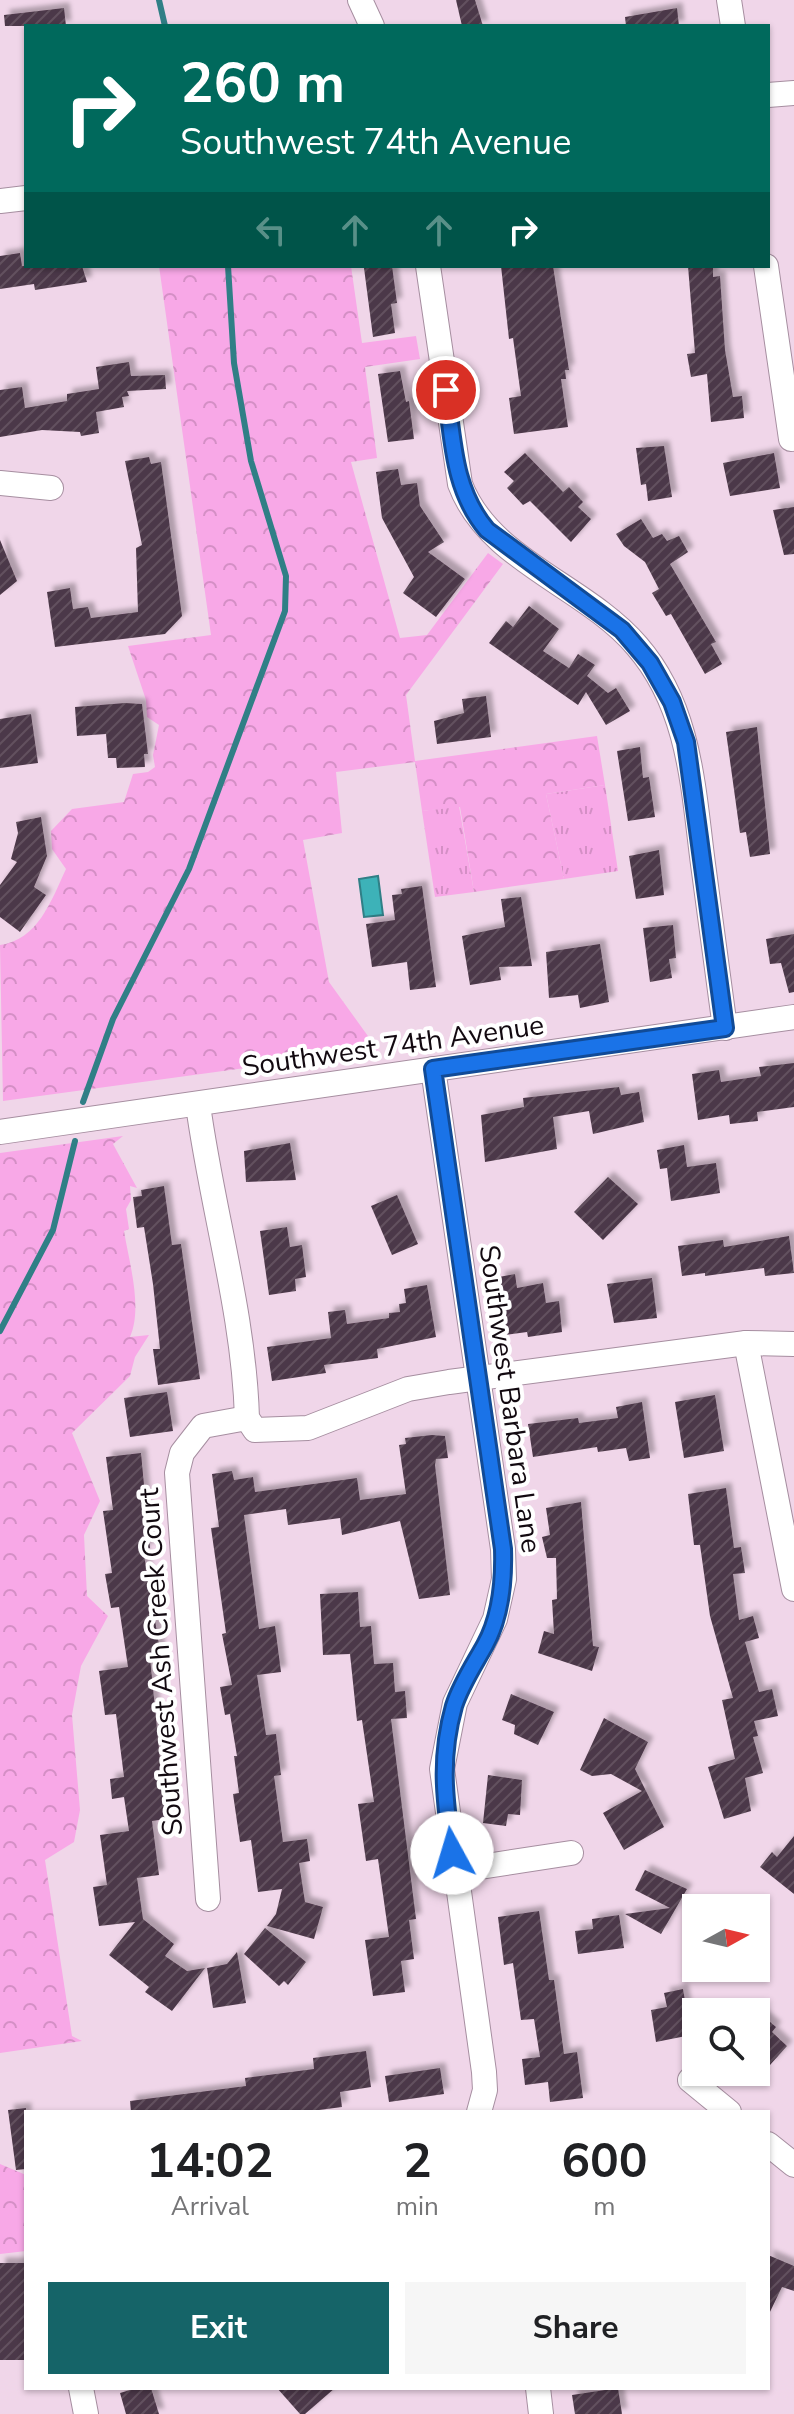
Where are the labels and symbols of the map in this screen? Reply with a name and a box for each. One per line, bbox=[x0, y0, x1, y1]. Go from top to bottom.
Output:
pin bbox=[412, 356, 480, 424]
street label: Southwest 74th Avenue bbox=[240, 1006, 546, 1086]
street label: Southwest Barbara Lane bbox=[470, 1243, 550, 1555]
street label: Southwest Ash Creek Court bbox=[130, 1487, 192, 1837]
position arrow bbox=[410, 1811, 494, 1895]
north arrow bbox=[682, 1894, 770, 1982]

